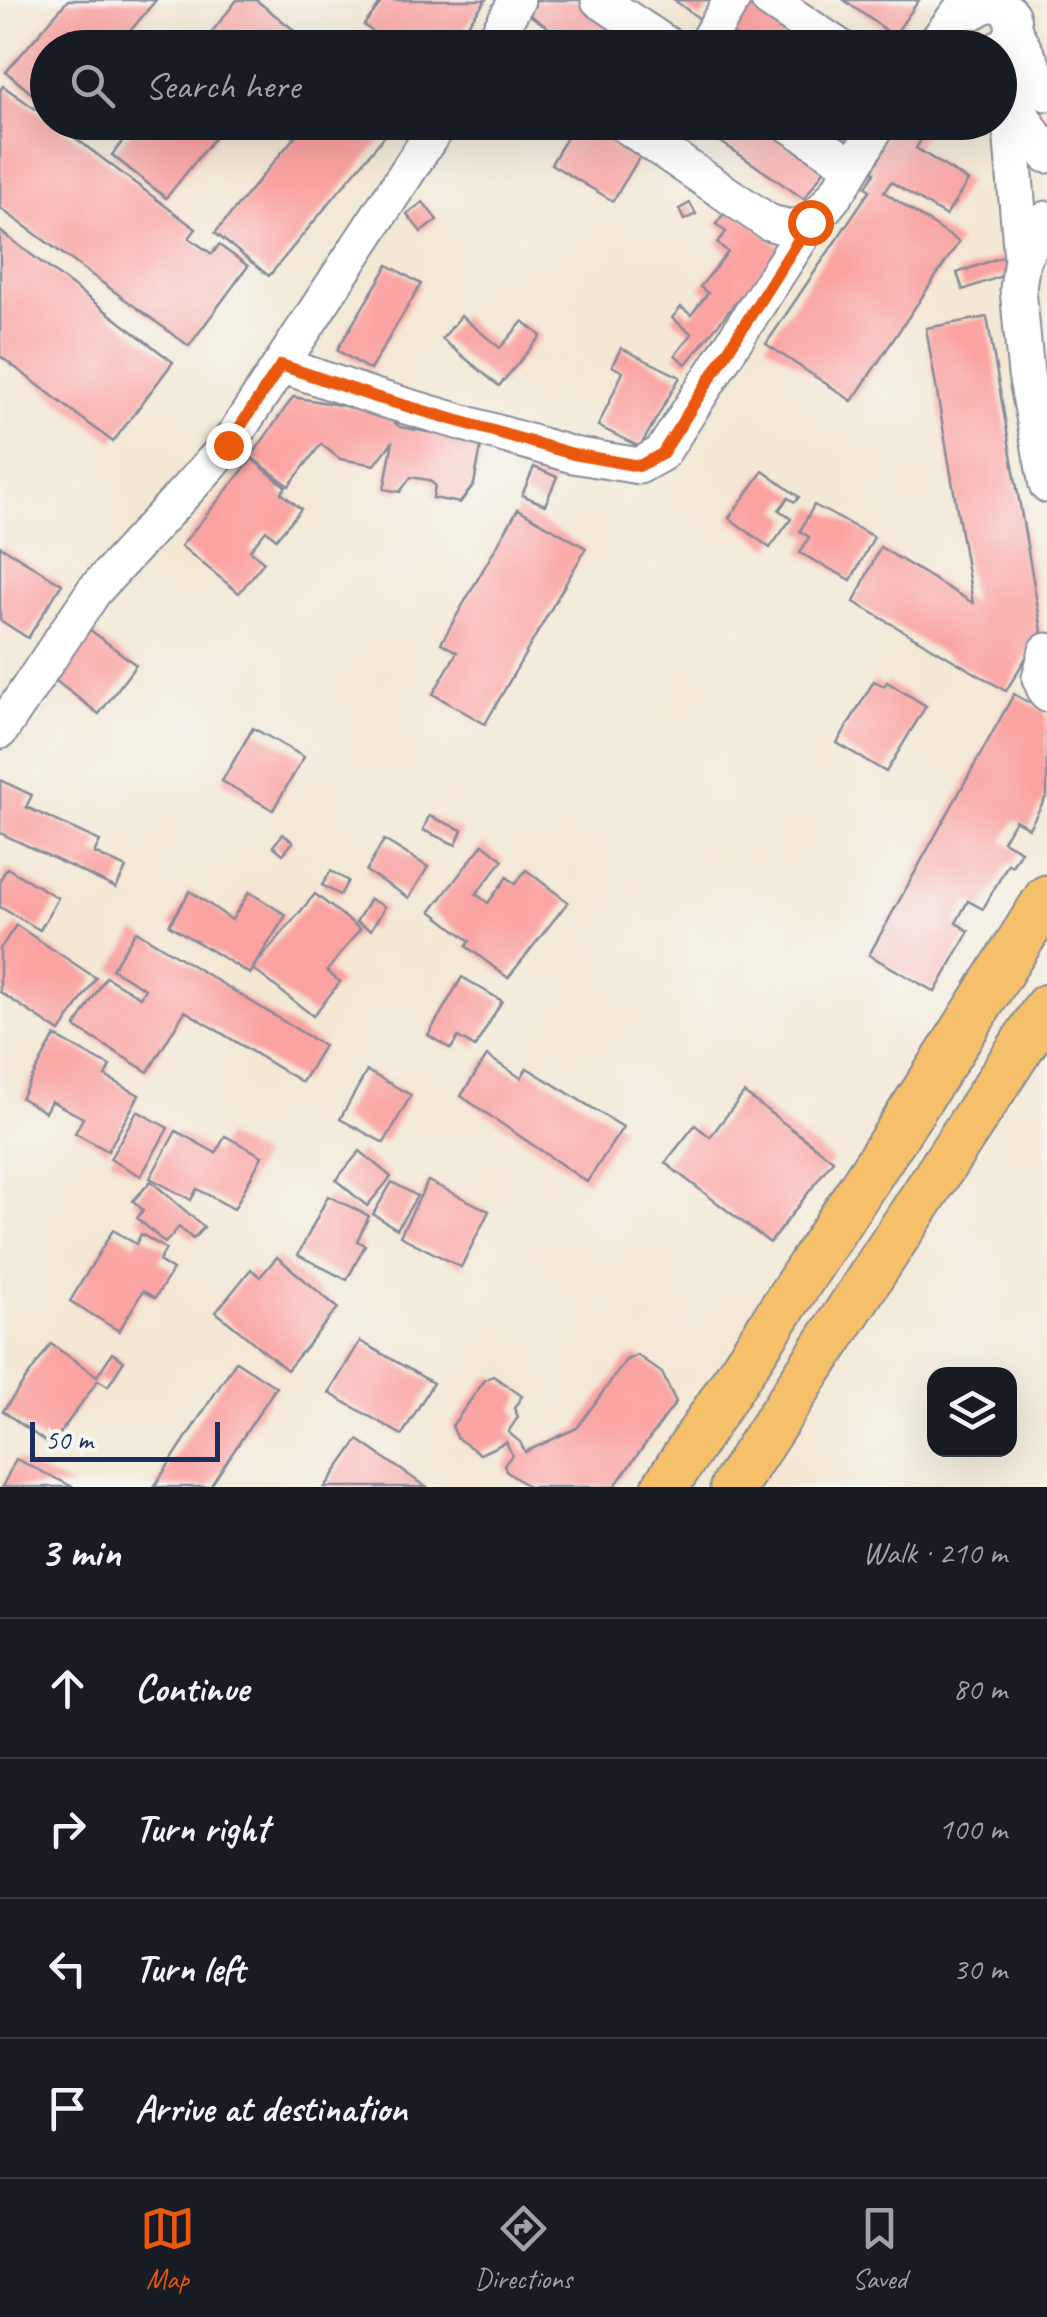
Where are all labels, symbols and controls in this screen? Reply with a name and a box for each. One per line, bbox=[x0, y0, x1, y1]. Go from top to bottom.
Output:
search box bbox=[30, 30, 1017, 140]
icon: search bbox=[65, 58, 120, 113]
text: Search here bbox=[145, 62, 300, 109]
route start bbox=[788, 200, 834, 246]
route end bbox=[206, 423, 252, 469]
map controls bbox=[927, 1367, 1017, 1457]
button: layers bbox=[927, 1367, 1017, 1457]
scale bar bbox=[30, 1417, 220, 1462]
text: 50 m bbox=[45, 1422, 93, 1457]
text: 3 min bbox=[40, 1526, 120, 1579]
text: Walk · 210 m bbox=[863, 1532, 1007, 1573]
icon: ahead bbox=[40, 1661, 95, 1716]
text: Continue bbox=[135, 1665, 249, 1712]
text: 80 m bbox=[953, 1668, 1007, 1709]
icon: right bbox=[40, 1801, 95, 1856]
text: Turn right bbox=[135, 1805, 269, 1852]
text: 100 m bbox=[938, 1808, 1007, 1849]
icon: left bbox=[40, 1941, 95, 1996]
text: Turn left bbox=[135, 1945, 245, 1992]
text: 30 m bbox=[953, 1948, 1007, 1989]
icon: arrive bbox=[40, 2081, 95, 2136]
text: Arrive at destination bbox=[135, 2085, 407, 2132]
tab: Map bbox=[140, 2201, 195, 2296]
tab: Directions bbox=[475, 2201, 572, 2296]
tab: Saved bbox=[852, 2201, 907, 2296]

